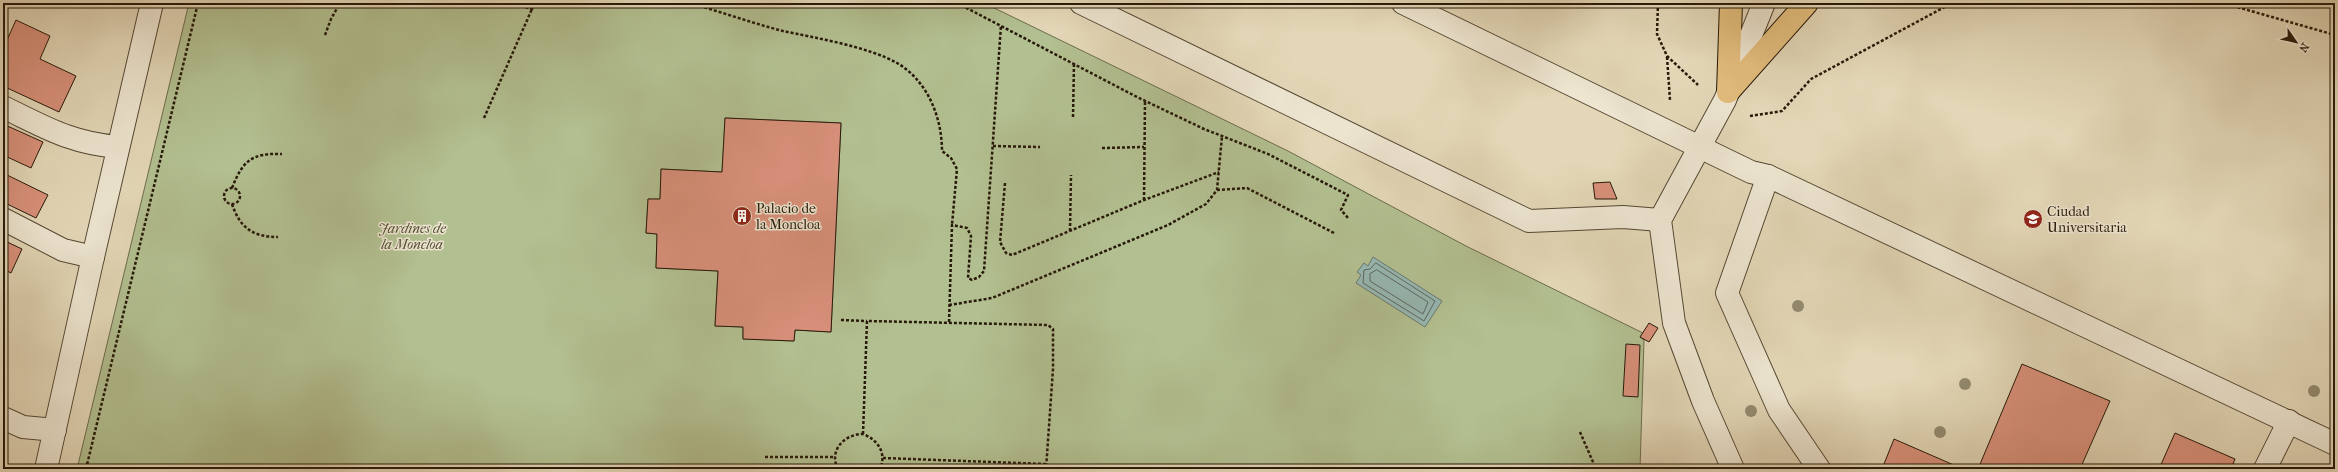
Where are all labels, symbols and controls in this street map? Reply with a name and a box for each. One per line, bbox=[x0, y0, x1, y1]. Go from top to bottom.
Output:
north arrow bbox=[2276, 22, 2316, 62]
text: N bbox=[2296, 40, 2312, 55]
place label: Palacio de la Moncloa bbox=[755, 200, 821, 233]
place label: Ciudad Universitaria bbox=[2047, 203, 2127, 236]
building icon: Palacio de la Moncloa bbox=[731, 205, 753, 227]
school or university icon: Ciudad Universitaria bbox=[2022, 208, 2044, 230]
park label: Jardines de la Moncloa bbox=[378, 220, 446, 253]

